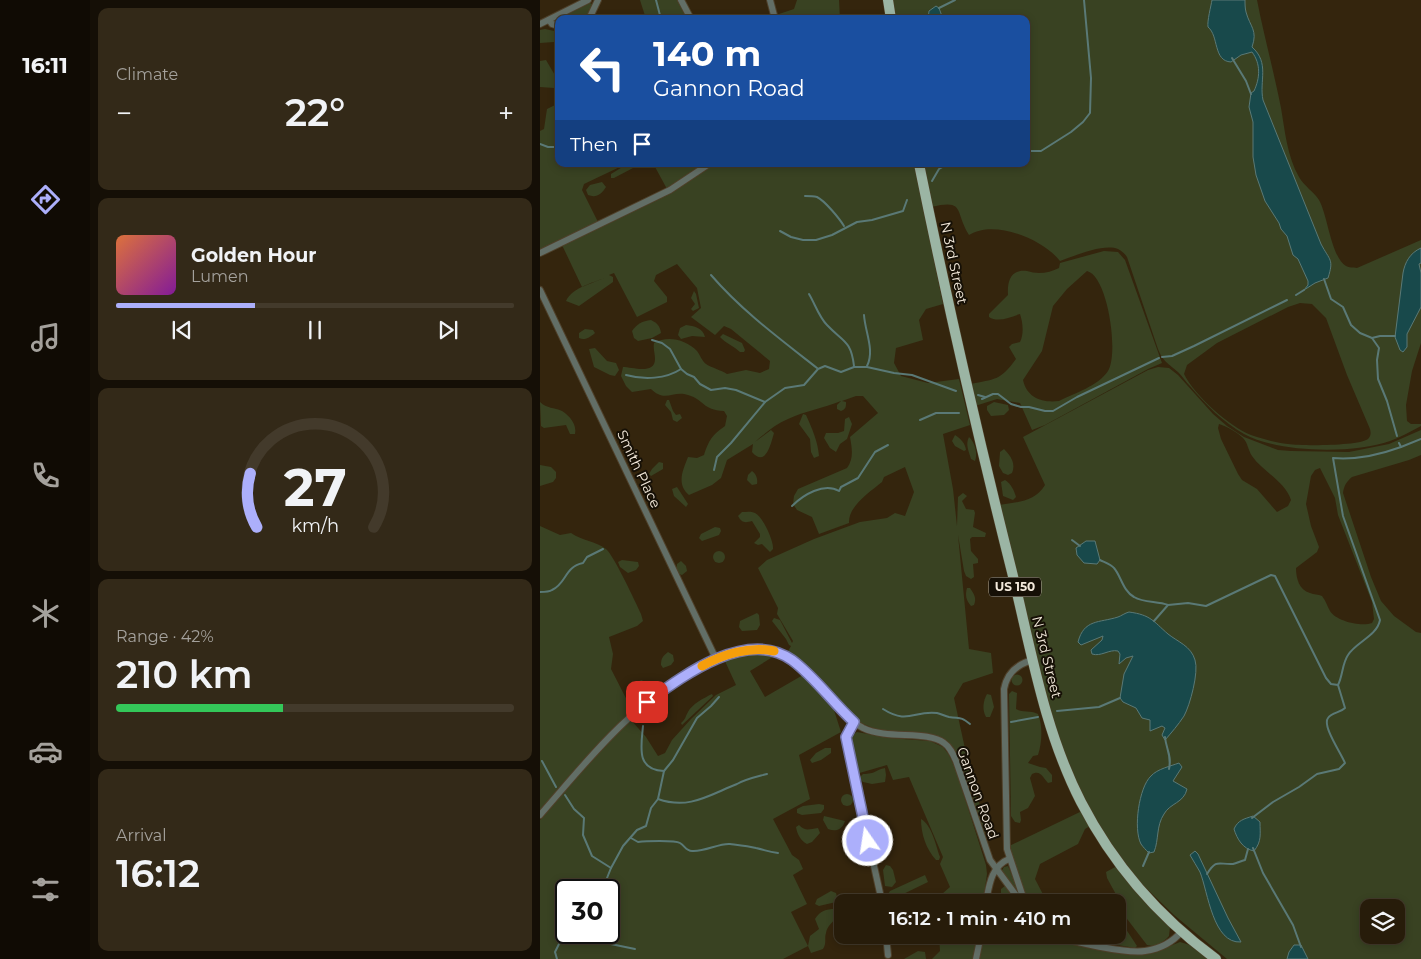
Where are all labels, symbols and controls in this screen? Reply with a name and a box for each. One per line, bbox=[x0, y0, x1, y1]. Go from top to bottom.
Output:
text: 140 m bbox=[653, 32, 761, 75]
icon: left bbox=[570, 35, 635, 100]
text: 16:11 bbox=[22, 52, 68, 79]
text: Climate bbox=[116, 65, 178, 84]
text: Gannon Road bbox=[653, 75, 805, 102]
text: 22° bbox=[285, 89, 345, 136]
text: − bbox=[116, 96, 132, 130]
text: + bbox=[498, 96, 514, 130]
icon: arrive bbox=[628, 130, 656, 158]
text: Then bbox=[570, 133, 618, 156]
icon: directions bbox=[28, 182, 63, 217]
street label: N 3rd Street bbox=[936, 220, 972, 306]
text: Golden Hour bbox=[191, 244, 317, 267]
text: Lumen bbox=[191, 267, 249, 286]
icon: previous bbox=[168, 316, 196, 344]
icon: pause bbox=[301, 316, 329, 344]
icon: next bbox=[434, 316, 462, 344]
icon: music bbox=[28, 320, 63, 355]
street label: Smith Place bbox=[613, 427, 665, 511]
text: 27 bbox=[284, 456, 346, 519]
icon: phone bbox=[28, 458, 63, 493]
text: km/h bbox=[291, 515, 339, 536]
road number: US 150 bbox=[989, 578, 1041, 596]
icon: climate bbox=[28, 596, 63, 631]
street label: N 3rd Street bbox=[1028, 614, 1066, 700]
text: Range · 42% bbox=[116, 627, 214, 646]
text: 210 km bbox=[116, 651, 253, 698]
pin bbox=[626, 681, 668, 723]
icon: arrive bbox=[633, 688, 661, 716]
icon: car bbox=[28, 734, 63, 769]
street label: Gannon Road bbox=[953, 745, 1003, 841]
position arrow bbox=[841, 814, 893, 866]
text: Arrival bbox=[116, 826, 166, 845]
text: 16:12 bbox=[116, 850, 200, 897]
icon: filters bbox=[28, 872, 63, 907]
speed limit sign: 30 bbox=[555, 879, 620, 944]
map controls bbox=[1360, 899, 1405, 944]
button: layers bbox=[1360, 899, 1405, 944]
text: 16:12 · 1 min · 410 m bbox=[889, 907, 1071, 930]

